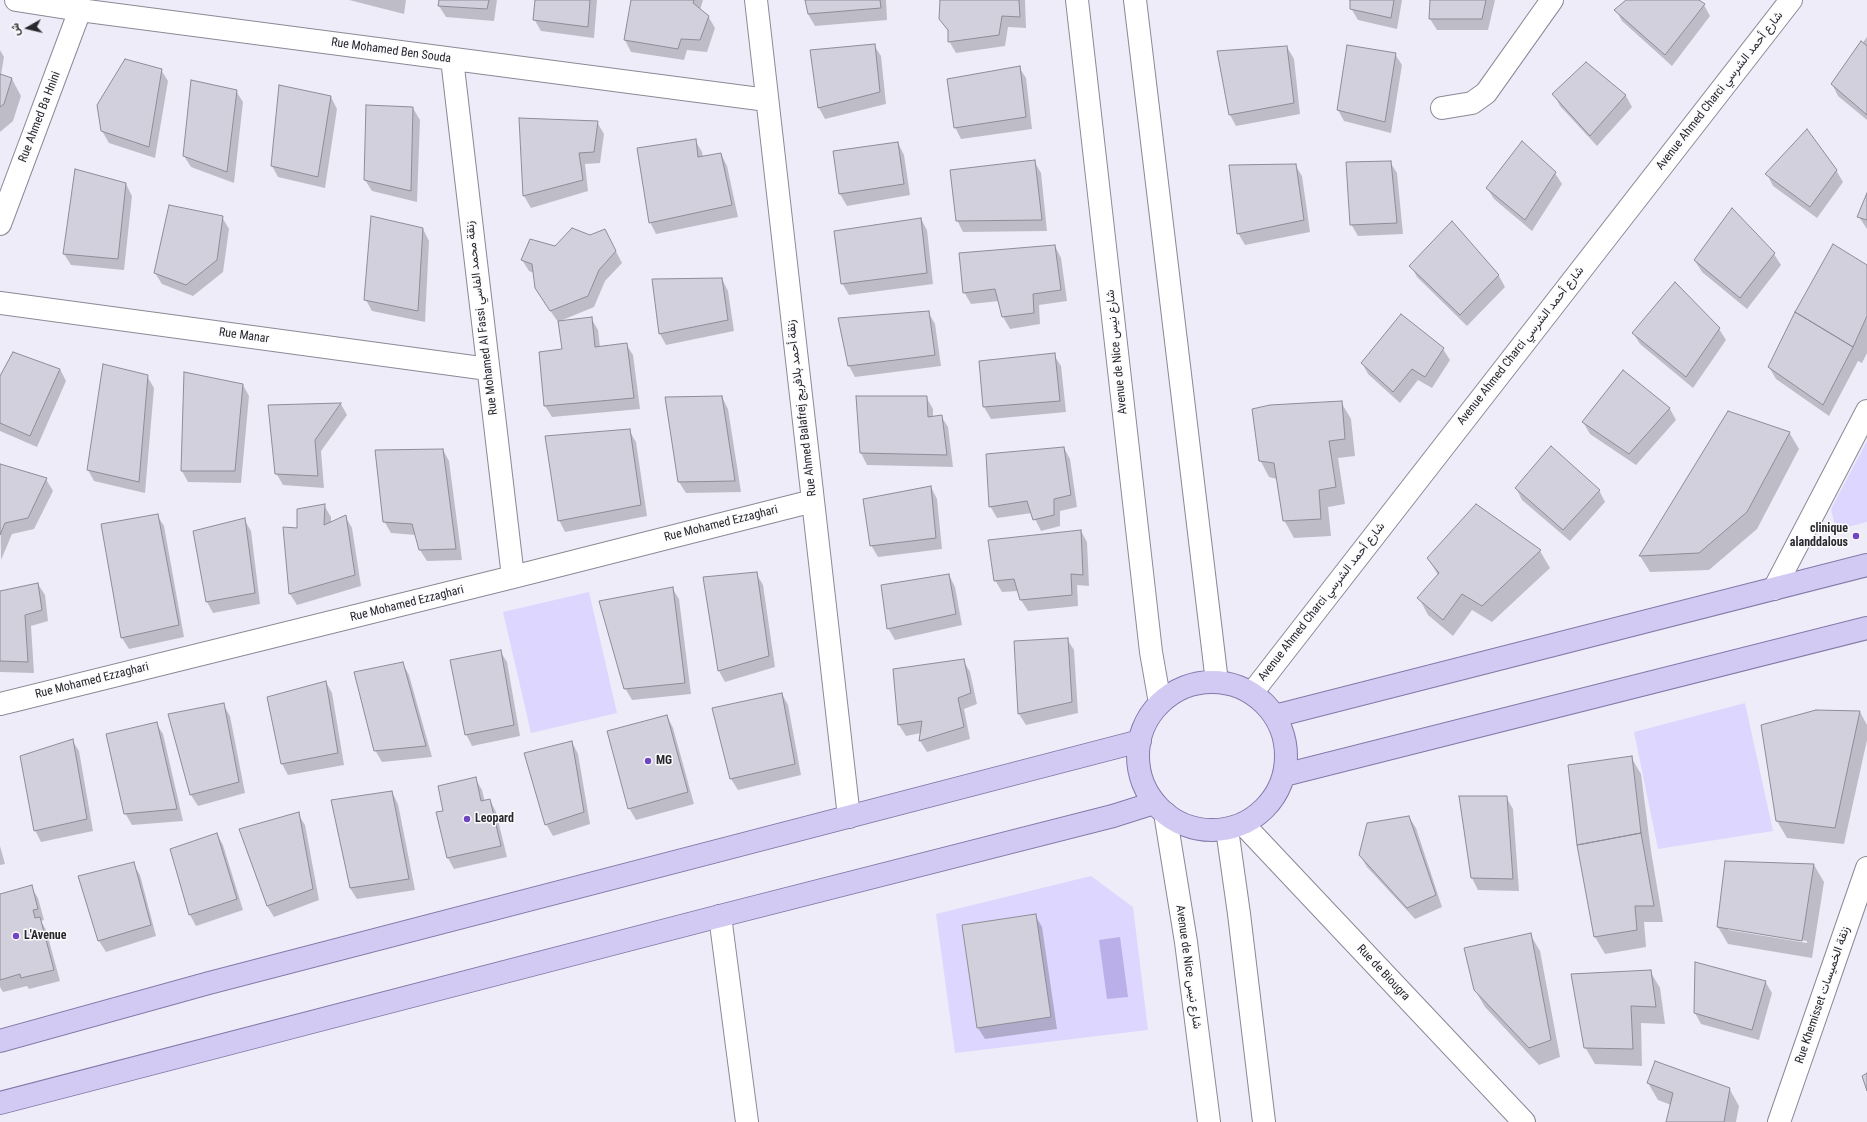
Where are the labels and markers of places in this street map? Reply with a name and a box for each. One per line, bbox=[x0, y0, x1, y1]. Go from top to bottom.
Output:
place label: clinique alanddalous bbox=[1790, 522, 1848, 550]
marker: clinique alanddalous bbox=[1851, 531, 1861, 541]
place label: MG bbox=[656, 754, 672, 768]
marker: MG bbox=[643, 756, 653, 766]
place label: Leopard bbox=[475, 812, 514, 826]
marker: Leopard bbox=[462, 814, 472, 824]
place label: L'Avenue bbox=[24, 929, 66, 943]
marker: L'Avenue bbox=[11, 931, 21, 941]

